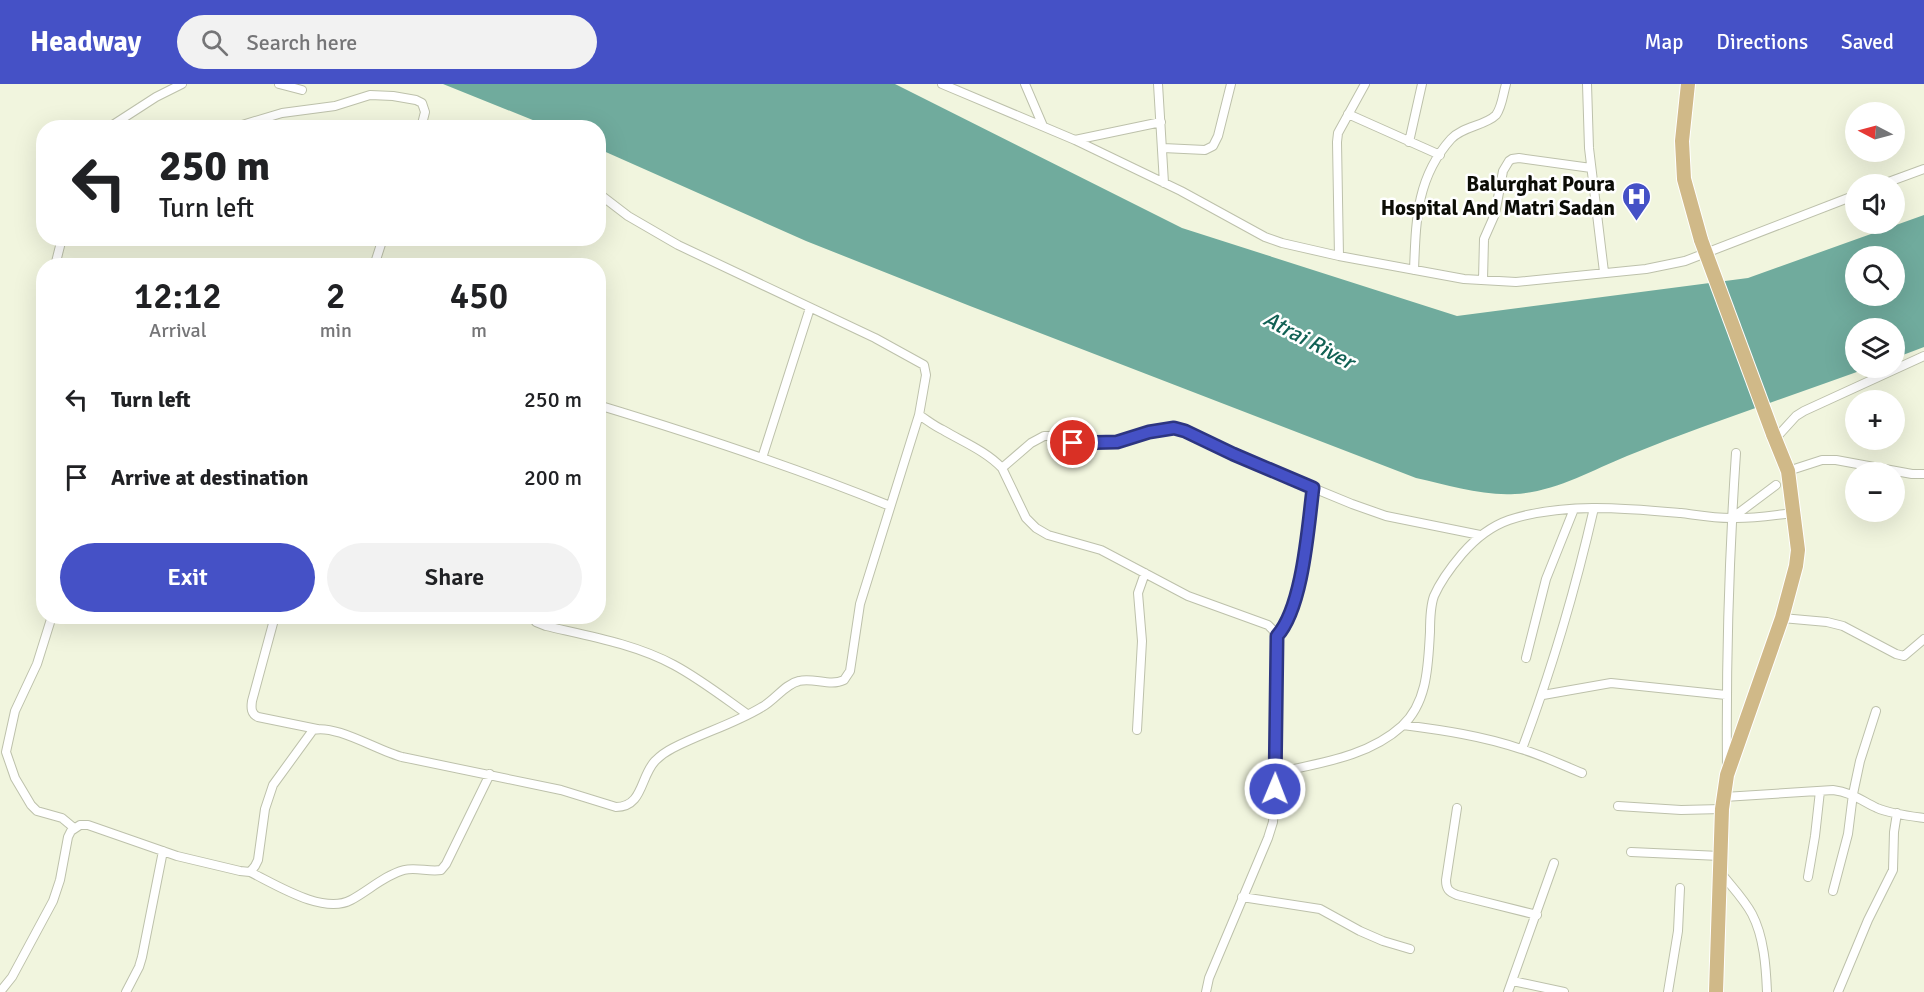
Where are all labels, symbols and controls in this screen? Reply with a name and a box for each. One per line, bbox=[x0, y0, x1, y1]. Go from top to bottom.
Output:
search box bbox=[177, 15, 597, 69]
text: Headway bbox=[30, 25, 141, 59]
icon: search bbox=[198, 26, 231, 59]
text: Search here bbox=[246, 29, 357, 56]
text: Map bbox=[1645, 29, 1683, 55]
text: Directions bbox=[1716, 29, 1808, 55]
text: Saved bbox=[1841, 29, 1894, 55]
north arrow bbox=[1845, 102, 1905, 162]
map controls bbox=[1845, 102, 1905, 522]
text: 250 m bbox=[159, 141, 270, 192]
icon: left bbox=[60, 144, 138, 222]
place label: Balurghat Poura Hospital And Matri Sadan bbox=[1381, 171, 1615, 221]
button: sound bbox=[1845, 174, 1905, 234]
hospital icon: Balurghat Poura Hospital And Matri Sadan bbox=[1620, 180, 1652, 222]
text: Turn left bbox=[159, 192, 254, 225]
button: search bbox=[1845, 246, 1905, 306]
text: 12:12 bbox=[134, 274, 222, 319]
text: 2 bbox=[326, 274, 346, 319]
text: 450 bbox=[450, 274, 508, 319]
water label: Atrai River bbox=[1259, 305, 1361, 376]
text: Arrival bbox=[149, 318, 207, 343]
text: min bbox=[320, 318, 352, 343]
text: m bbox=[471, 318, 487, 343]
button: layers bbox=[1845, 318, 1905, 378]
icon: left bbox=[60, 383, 93, 416]
text: Turn left bbox=[111, 386, 191, 413]
text: 250 m bbox=[524, 386, 582, 413]
button: + bbox=[1845, 390, 1905, 450]
pin bbox=[1047, 417, 1098, 468]
icon: arrive bbox=[1056, 426, 1089, 459]
icon: arrive bbox=[60, 461, 93, 494]
button: − bbox=[1845, 462, 1905, 522]
text: Arrive at destination bbox=[111, 464, 308, 491]
text: 200 m bbox=[524, 464, 582, 491]
button: Exit bbox=[60, 543, 315, 612]
button: Share bbox=[327, 543, 582, 612]
position arrow bbox=[1243, 757, 1307, 821]

